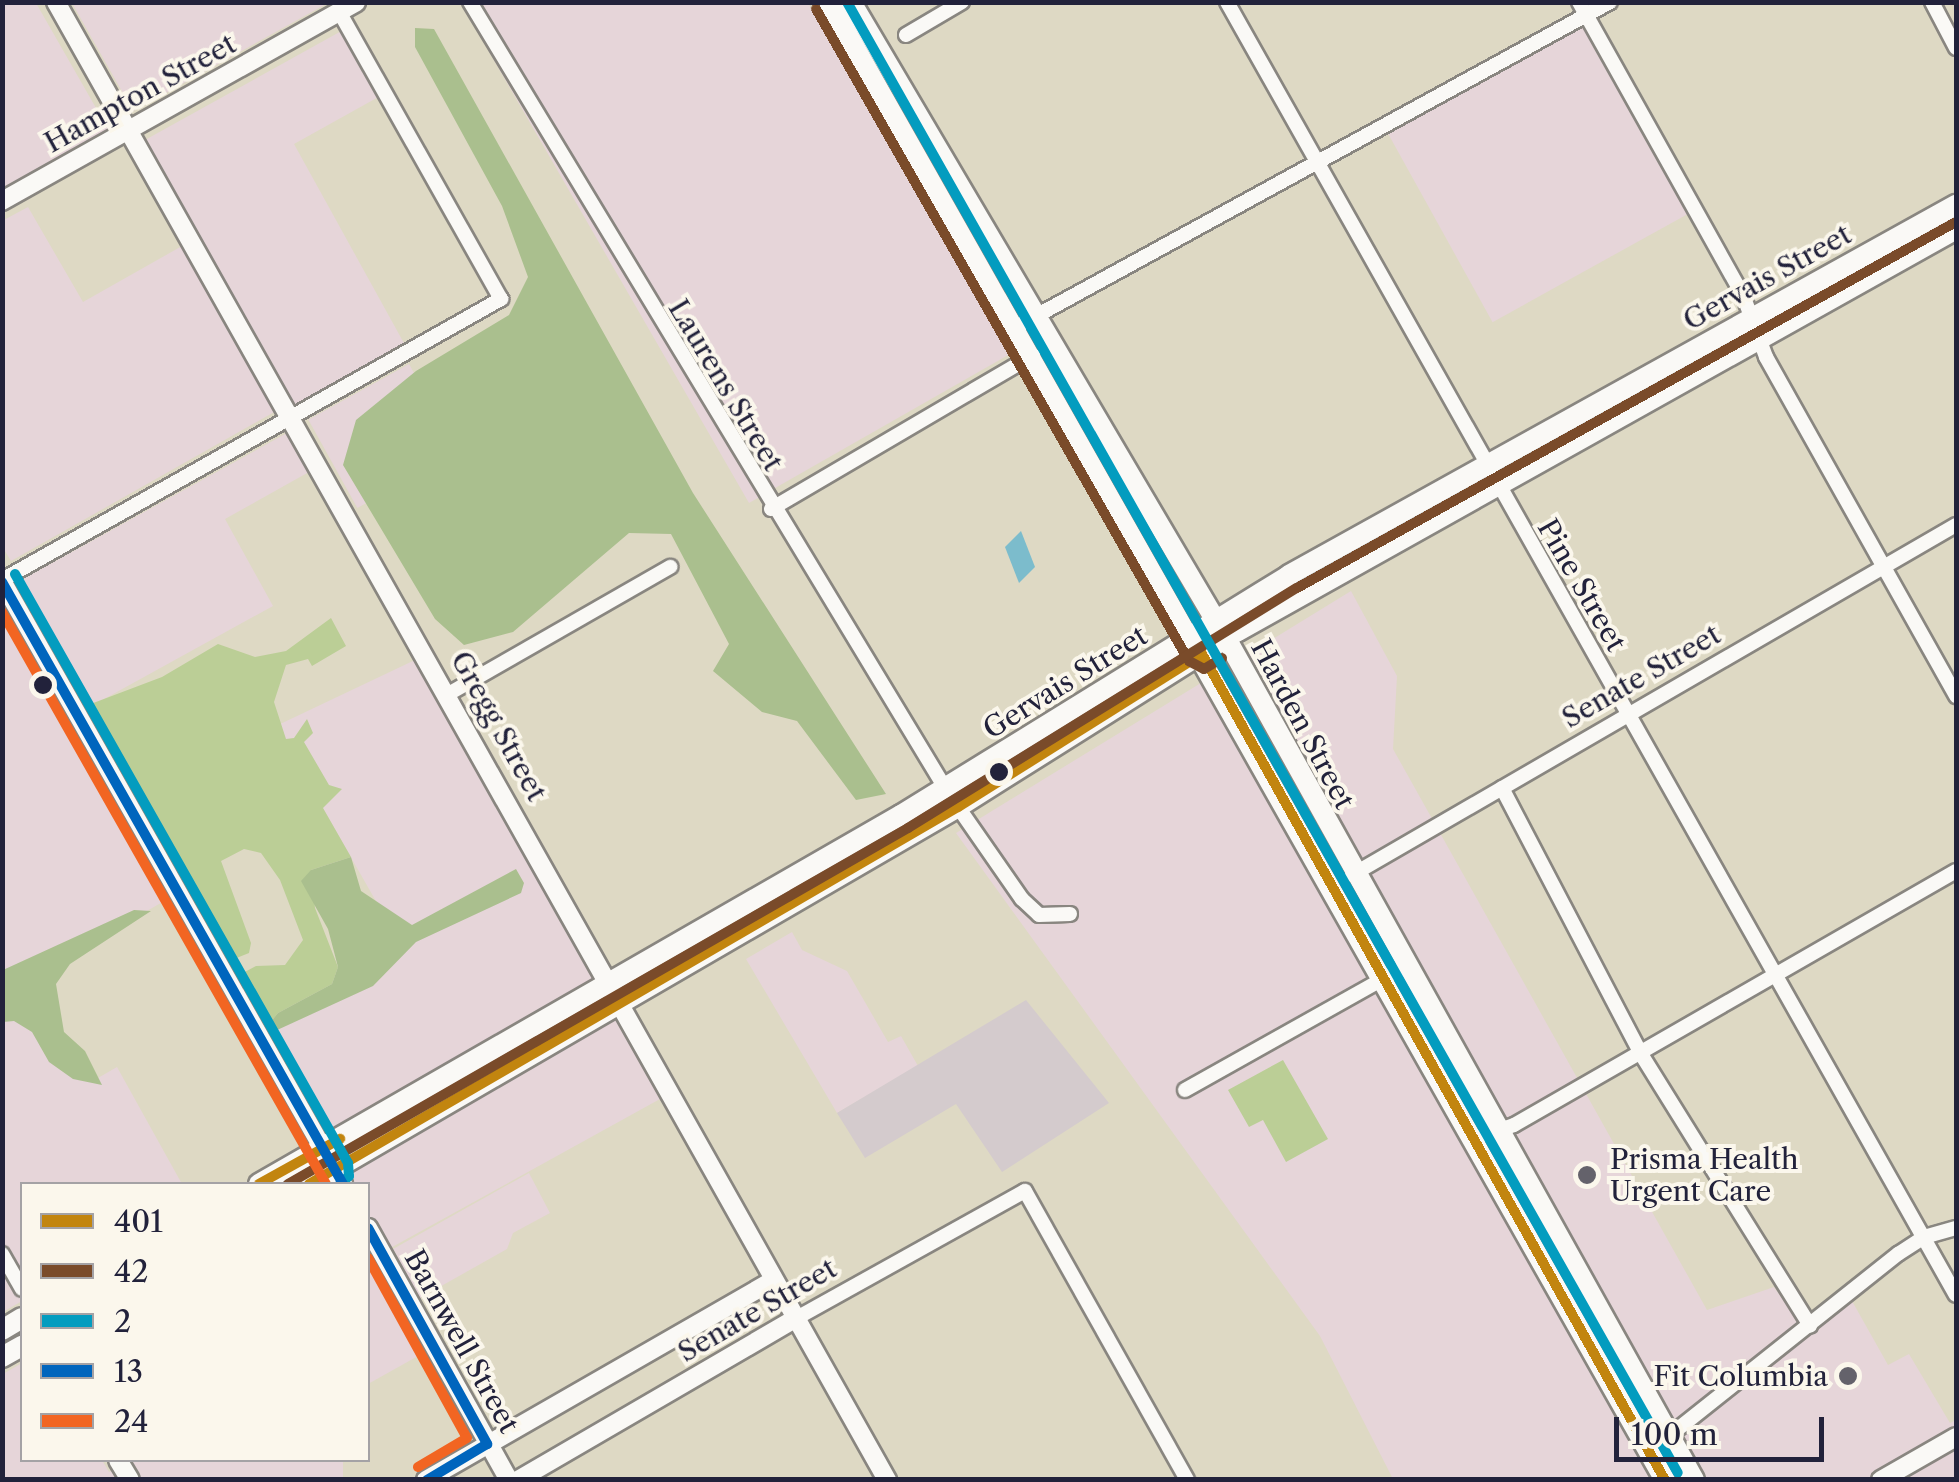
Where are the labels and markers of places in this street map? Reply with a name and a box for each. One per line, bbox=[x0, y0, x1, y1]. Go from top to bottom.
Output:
unlabelled marker bbox=[33, 675, 53, 695]
unlabelled marker bbox=[989, 762, 1009, 782]
place label: Prisma Health Urgent Care bbox=[1610, 1142, 1799, 1208]
marker: Prisma Health Urgent Care bbox=[1574, 1162, 1600, 1188]
place label: Fit Columbia bbox=[1653, 1359, 1828, 1393]
marker: Fit Columbia bbox=[1837, 1365, 1859, 1387]

